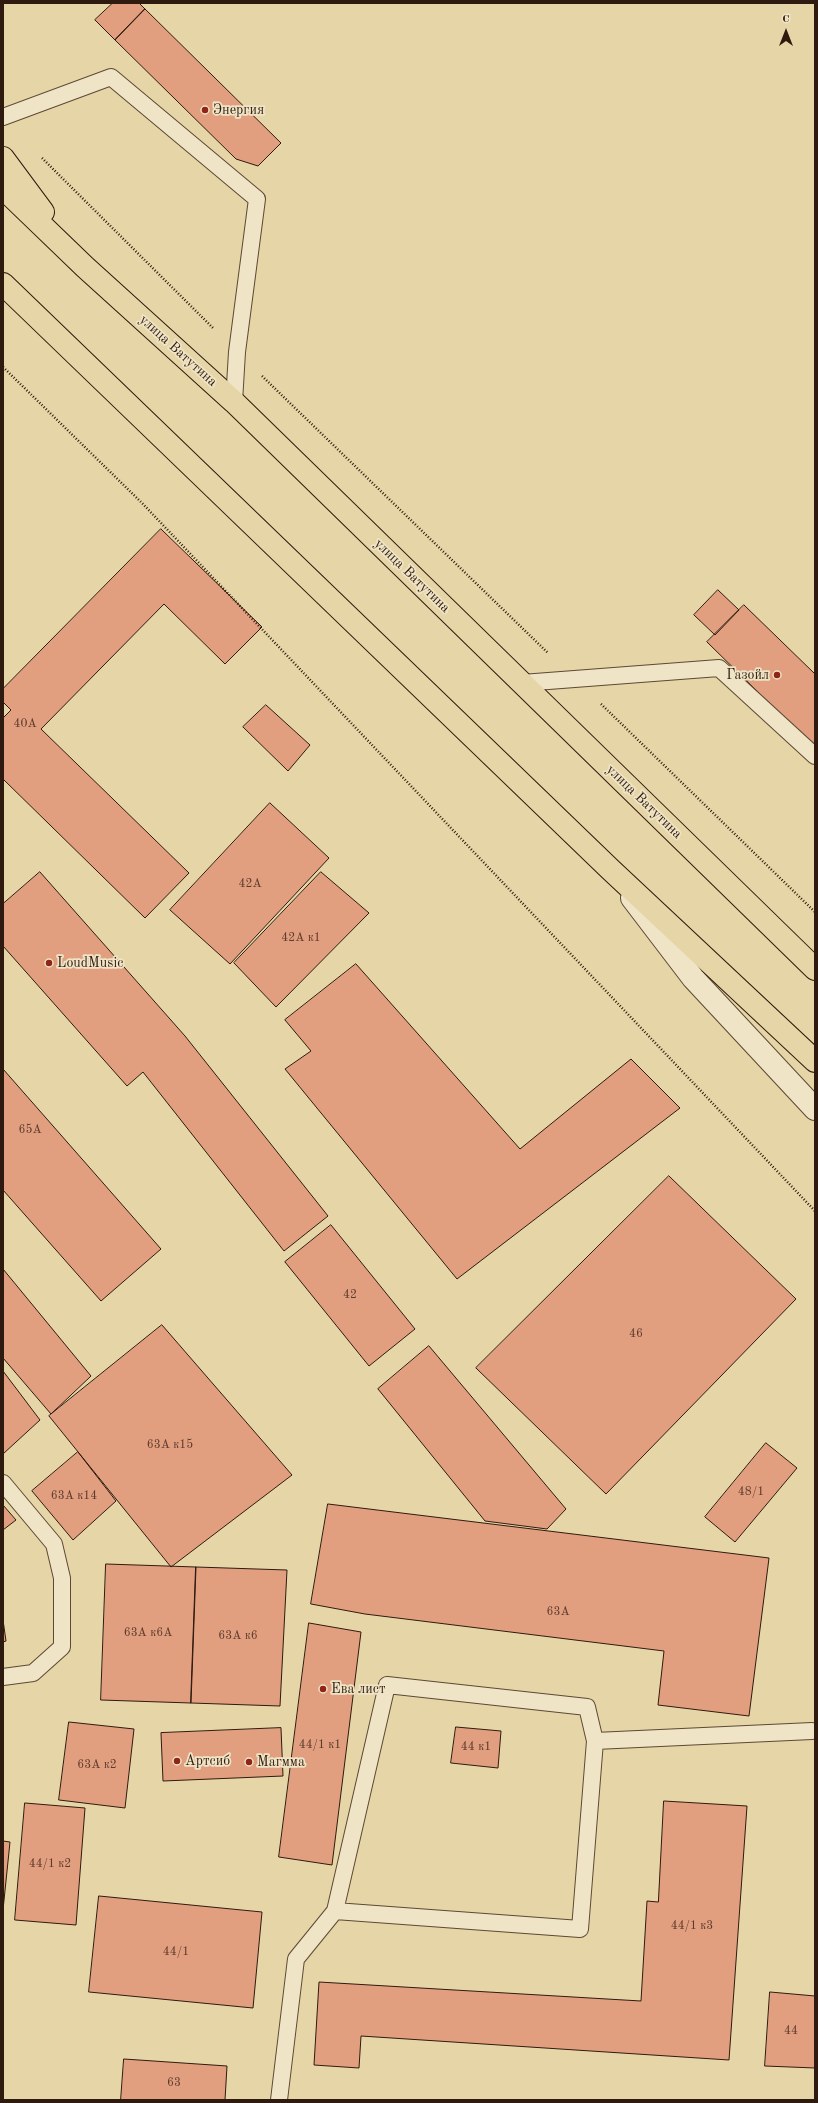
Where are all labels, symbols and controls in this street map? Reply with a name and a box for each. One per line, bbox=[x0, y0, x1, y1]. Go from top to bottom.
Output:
north arrow bbox=[766, 12, 806, 52]
text: С bbox=[782, 14, 790, 25]
place label: Энергия bbox=[213, 102, 264, 118]
marker: Энергия bbox=[200, 105, 210, 115]
street label: улица Ватутина bbox=[136, 312, 220, 390]
street label: улица Ватутина bbox=[371, 536, 453, 616]
place label: Газойл bbox=[726, 667, 769, 683]
marker: Газойл bbox=[772, 670, 782, 680]
house number: 40А bbox=[13, 717, 37, 731]
street label: улица Ватутина bbox=[603, 762, 685, 842]
house number: 42А bbox=[238, 877, 262, 891]
house number: 42А к1 bbox=[281, 931, 321, 945]
place label: LoudMusic bbox=[57, 955, 123, 971]
marker: LoudMusic bbox=[44, 958, 54, 968]
house number: 65А bbox=[18, 1123, 42, 1137]
house number: 42 bbox=[343, 1288, 357, 1302]
house number: 46 bbox=[629, 1327, 643, 1341]
house number: 63А к15 bbox=[147, 1438, 193, 1452]
house number: 48/1 bbox=[738, 1485, 764, 1499]
house number: 63А к14 bbox=[51, 1489, 97, 1503]
house number: 63А bbox=[546, 1605, 570, 1619]
house number: 63А к6А bbox=[124, 1626, 172, 1640]
house number: 63А к6 bbox=[218, 1629, 258, 1643]
place label: Ева лист bbox=[331, 1681, 386, 1697]
marker: Ева лист bbox=[318, 1684, 328, 1694]
house number: 44/1 к1 bbox=[299, 1738, 341, 1752]
house number: 44 к1 bbox=[461, 1740, 491, 1754]
place label: Артсиб bbox=[185, 1753, 230, 1769]
place label: Магмма bbox=[257, 1754, 305, 1770]
marker: Артсиб bbox=[172, 1756, 182, 1766]
marker: Магмма bbox=[244, 1757, 254, 1767]
house number: 63А к2 bbox=[77, 1758, 117, 1772]
house number: 44/1 к2 bbox=[29, 1857, 71, 1871]
house number: 44/1 к3 bbox=[671, 1919, 713, 1933]
house number: 44/1 bbox=[163, 1945, 189, 1959]
house number: 44 bbox=[784, 2024, 798, 2038]
house number: 63 bbox=[167, 2076, 181, 2090]

